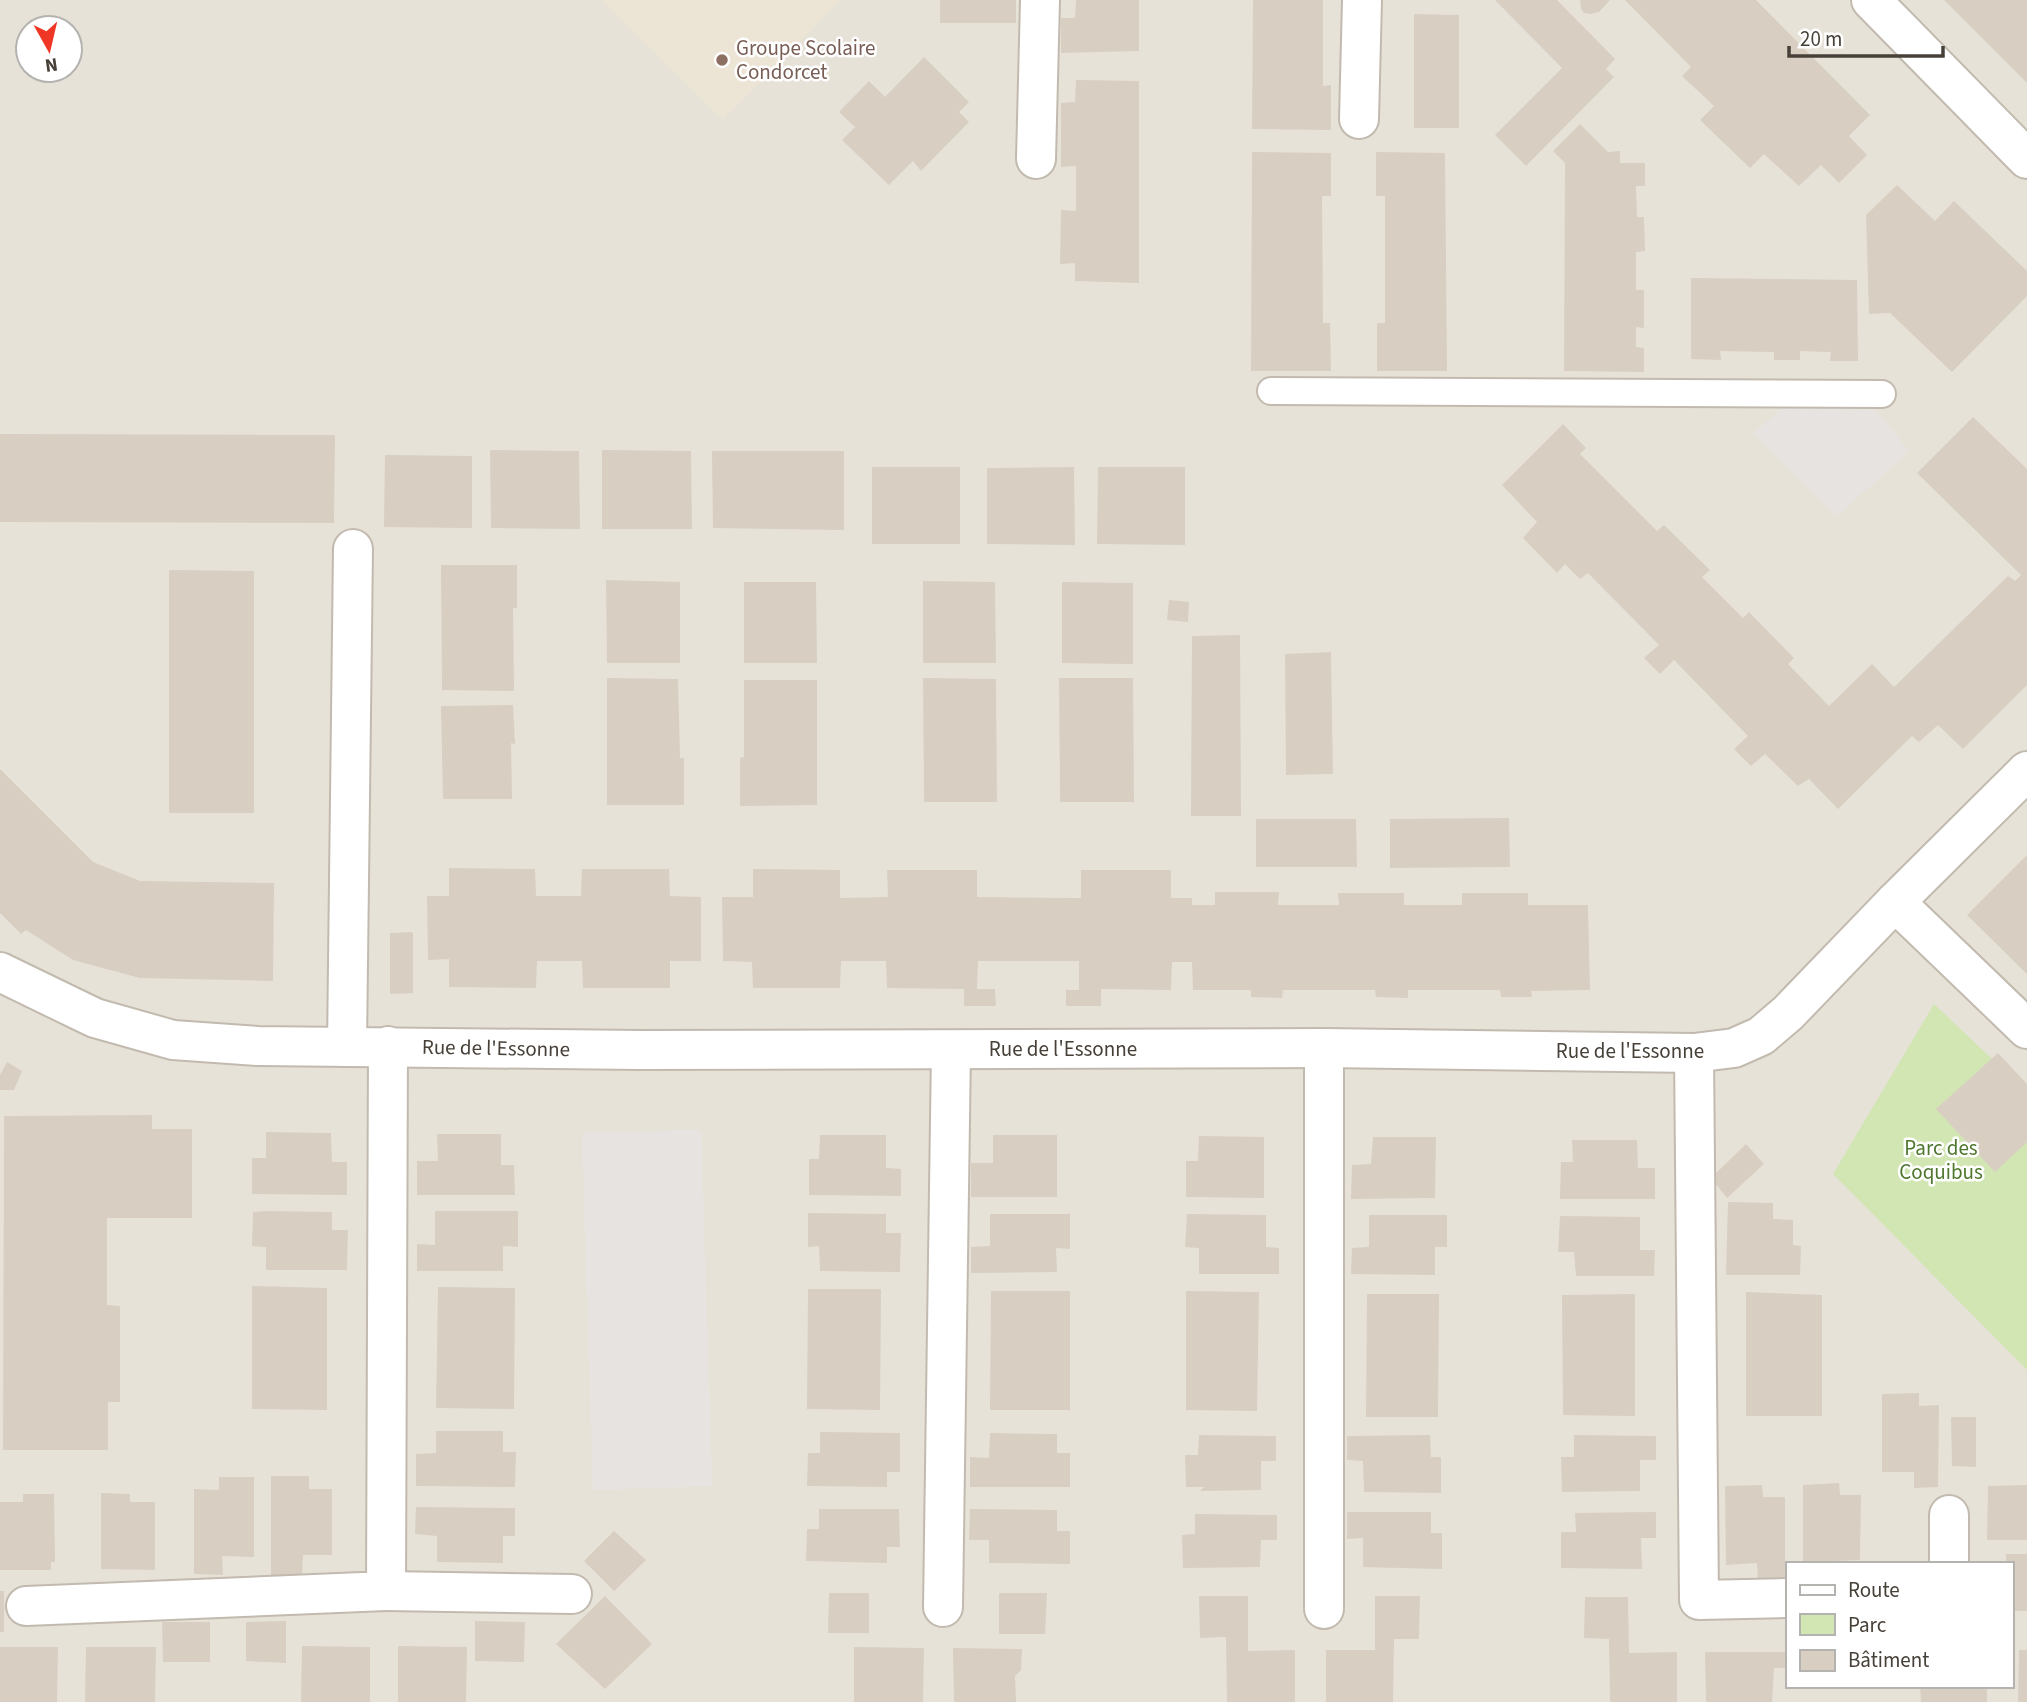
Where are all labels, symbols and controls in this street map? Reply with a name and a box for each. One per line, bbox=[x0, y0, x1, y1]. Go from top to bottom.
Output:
north arrow bbox=[14, 14, 84, 84]
scale bar bbox=[1789, 14, 1943, 58]
text: 20 m bbox=[1800, 24, 1842, 54]
place label: Groupe Scolaire Condorcet bbox=[736, 33, 875, 87]
text: N bbox=[43, 50, 59, 79]
marker: Groupe Scolaire Condorcet bbox=[714, 52, 730, 68]
street label: Rue de l'Essonne bbox=[422, 1032, 570, 1064]
street label: Rue de l'Essonne bbox=[989, 1034, 1137, 1064]
street label: Rue de l'Essonne bbox=[1556, 1036, 1704, 1066]
park label: Parc des Coquibus bbox=[1899, 1133, 1983, 1187]
legend bbox=[1786, 1562, 2013, 1688]
text: Route bbox=[1848, 1575, 1900, 1605]
text: Parc bbox=[1848, 1610, 1887, 1640]
text: Bâtiment bbox=[1848, 1645, 1929, 1675]

